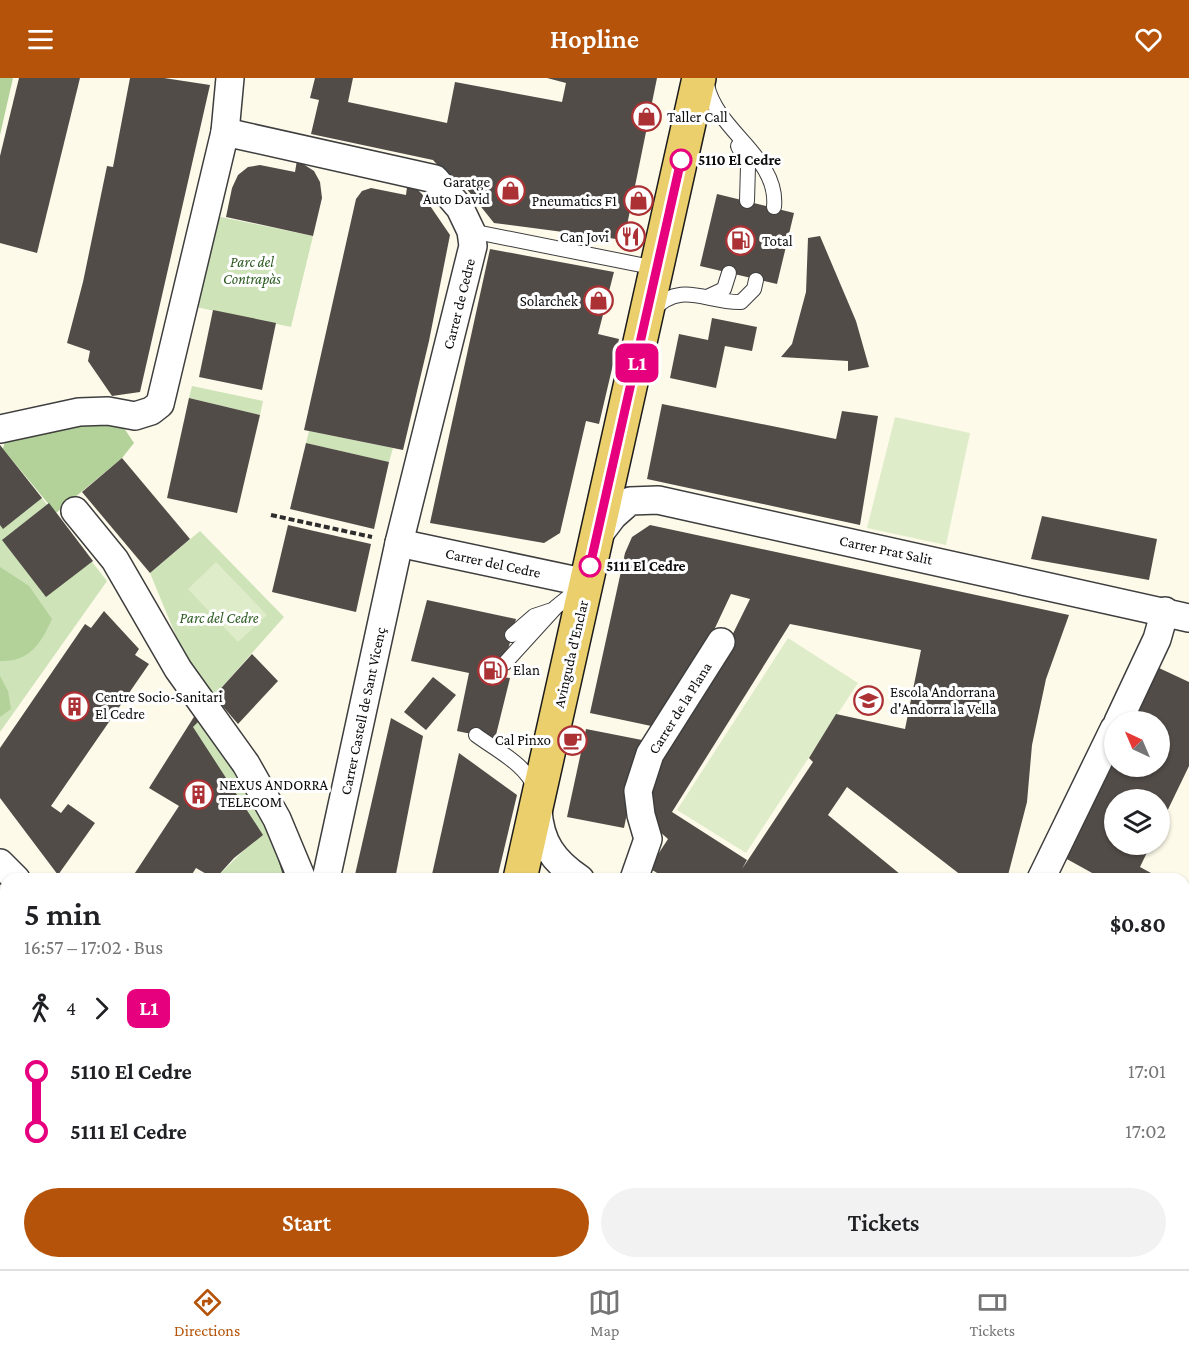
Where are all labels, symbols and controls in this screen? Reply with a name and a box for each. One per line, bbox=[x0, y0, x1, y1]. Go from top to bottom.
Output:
icon: menu bbox=[24, 23, 57, 56]
icon: heart bbox=[1132, 23, 1165, 56]
text: Hopline bbox=[550, 24, 639, 54]
shop icon: Taller Call bbox=[630, 101, 662, 133]
place label: Taller Call bbox=[667, 109, 728, 125]
marker: 5110 El Cedre bbox=[670, 149, 692, 171]
place label: 5110 El Cedre bbox=[698, 152, 781, 168]
place label: Garatge Auto David bbox=[423, 174, 490, 207]
shop icon: Garatge Auto David bbox=[495, 175, 527, 207]
shop icon: Pneumatics F1 bbox=[622, 185, 654, 217]
place label: Pneumatics F1 bbox=[532, 193, 617, 209]
restaurant icon: Can Jovi bbox=[614, 221, 646, 253]
fuel station icon: Total bbox=[725, 225, 757, 257]
place label: Can Jovi bbox=[560, 229, 609, 246]
place label: Total bbox=[762, 233, 793, 249]
park label: Parc del Contrapàs bbox=[223, 254, 281, 288]
street label: Carrer de Cedre bbox=[440, 257, 478, 351]
shop icon: Solarchek bbox=[583, 285, 615, 317]
place label: Solarchek bbox=[520, 293, 579, 309]
line badge: L1 bbox=[610, 344, 664, 382]
text: L1 bbox=[627, 351, 647, 375]
street label: Carrer Prat Salit bbox=[838, 532, 935, 568]
street label: Carrer del Cedre bbox=[444, 545, 542, 581]
marker: 5111 El Cedre bbox=[579, 555, 601, 577]
place label: 5111 El Cedre bbox=[606, 558, 686, 574]
street label: Avinguda d'Enclar bbox=[551, 598, 592, 710]
park label: Parc del Cedre bbox=[180, 610, 259, 626]
street label: Carrer Castell de Sant Vicenç bbox=[337, 625, 390, 796]
fuel station icon: Elan bbox=[476, 654, 508, 686]
street label: Carrer de la Plana bbox=[645, 659, 715, 757]
place label: Elan bbox=[513, 662, 540, 678]
place label: Escola Andorrana d'Andorra la Vella bbox=[890, 684, 996, 717]
school or university icon: Escola Andorrana d'Andorra la Vella bbox=[853, 685, 885, 717]
place label: Centre Socio-Sanitari El Cedre bbox=[95, 689, 223, 722]
building icon: Centre Socio-Sanitari El Cedre bbox=[58, 690, 90, 722]
north arrow bbox=[1104, 711, 1170, 777]
map controls bbox=[1104, 711, 1170, 855]
cafe icon: Cal Pinxo bbox=[556, 724, 588, 756]
place label: Cal Pinxo bbox=[495, 732, 551, 748]
place label: NEXUS ANDORRA TELECOM bbox=[219, 777, 328, 810]
building icon: NEXUS ANDORRA TELECOM bbox=[182, 778, 214, 810]
button: layers bbox=[1104, 789, 1170, 855]
text: 5 min bbox=[24, 895, 101, 932]
text: $0.80 bbox=[1110, 912, 1166, 937]
text: 16:57 – 17:02 · Bus bbox=[24, 936, 163, 958]
icon: walk bbox=[24, 992, 57, 1025]
icon: forward bbox=[85, 992, 118, 1025]
text: L1 bbox=[139, 996, 158, 1020]
text: 4 bbox=[66, 997, 76, 1019]
text: 5110 El Cedre bbox=[70, 1059, 192, 1084]
text: 17:01 bbox=[1128, 1060, 1166, 1082]
text: 5111 El Cedre bbox=[70, 1119, 187, 1144]
text: 17:02 bbox=[1125, 1120, 1166, 1142]
button: Start bbox=[24, 1188, 589, 1257]
button: Tickets bbox=[601, 1188, 1166, 1257]
tab: Directions bbox=[174, 1286, 240, 1339]
tab: Map bbox=[588, 1286, 621, 1339]
tab: Tickets bbox=[969, 1286, 1015, 1339]

